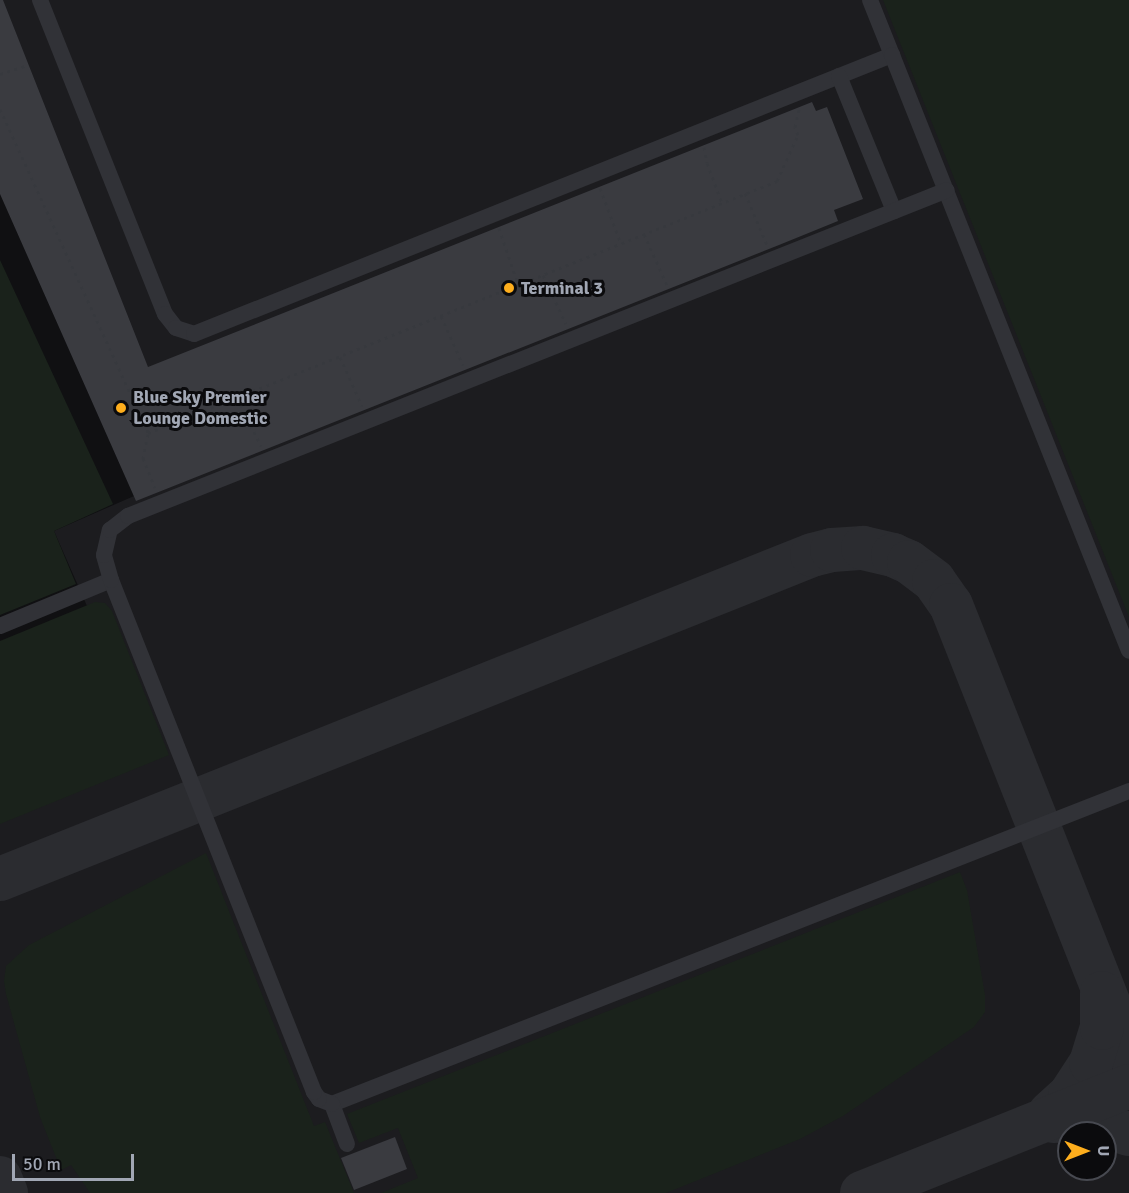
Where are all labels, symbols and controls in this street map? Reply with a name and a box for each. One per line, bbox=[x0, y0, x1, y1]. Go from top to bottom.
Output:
place label: Terminal 3 bbox=[521, 277, 603, 299]
marker: Terminal 3 bbox=[502, 281, 516, 295]
place label: Blue Sky Premier Lounge Domestic bbox=[133, 387, 267, 430]
marker: Blue Sky Premier Lounge Domestic bbox=[114, 401, 128, 415]
north arrow bbox=[1057, 1121, 1117, 1181]
scale bar bbox=[15, 1142, 136, 1180]
text: U bbox=[1093, 1146, 1113, 1156]
text: 50 m bbox=[23, 1153, 61, 1175]

